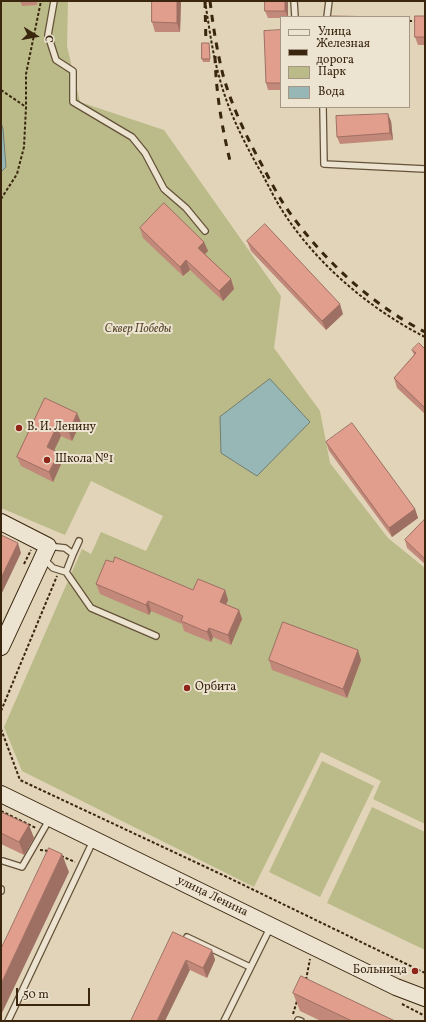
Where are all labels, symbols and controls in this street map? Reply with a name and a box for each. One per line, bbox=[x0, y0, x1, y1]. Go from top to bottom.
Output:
north arrow bbox=[16, 16, 56, 56]
legend bbox=[280, 16, 410, 108]
text: Улица bbox=[318, 24, 351, 40]
text: С bbox=[40, 33, 56, 43]
text: Железная дорога bbox=[316, 36, 370, 68]
text: Парк bbox=[318, 64, 346, 80]
text: Вода bbox=[318, 84, 345, 100]
park label: Сквер Победы bbox=[105, 323, 171, 337]
place label: В. И. Ленину bbox=[27, 421, 96, 435]
marker: В. И. Ленину bbox=[14, 423, 24, 433]
place label: Школа №1 bbox=[55, 453, 113, 467]
marker: Школа №1 bbox=[42, 455, 52, 465]
place label: Орбита bbox=[195, 681, 236, 695]
marker: Орбита bbox=[182, 683, 192, 693]
street label: улица Ленина bbox=[174, 874, 250, 920]
place label: Больница bbox=[353, 964, 407, 978]
marker: Больница bbox=[410, 966, 420, 976]
scale bar bbox=[18, 980, 92, 1006]
text: 50 m bbox=[23, 987, 49, 1003]

